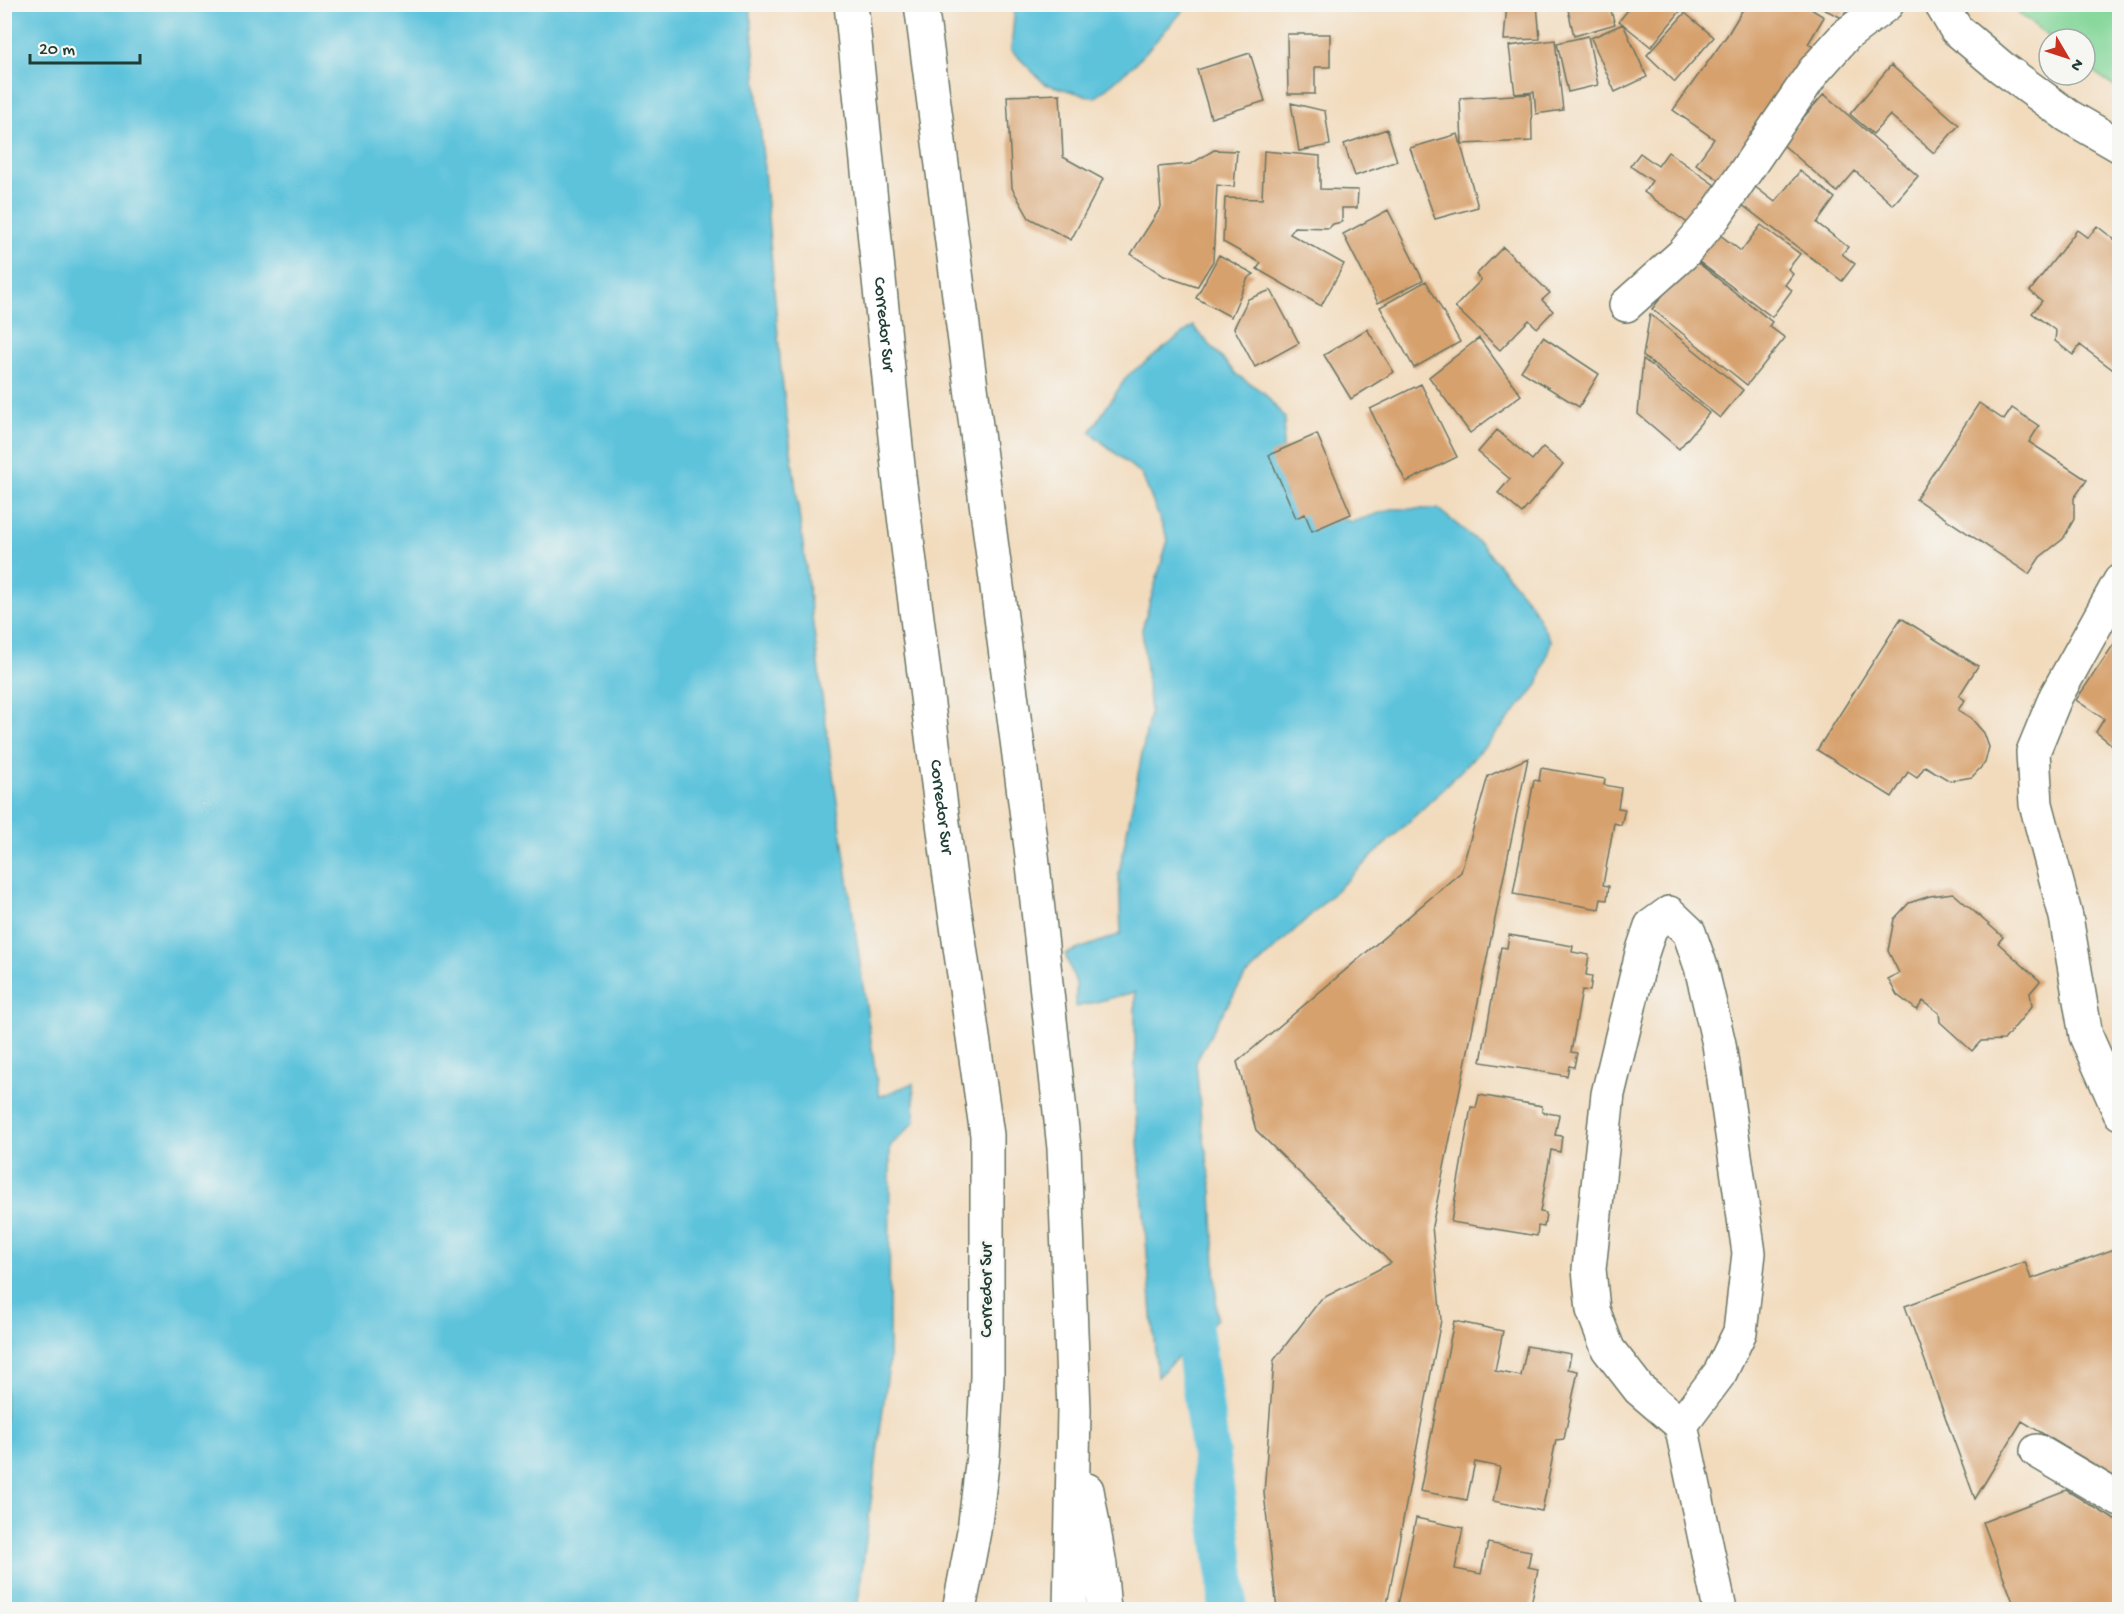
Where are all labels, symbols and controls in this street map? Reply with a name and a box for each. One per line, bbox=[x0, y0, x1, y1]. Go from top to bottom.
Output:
scale bar bbox=[30, 27, 140, 65]
north arrow bbox=[2037, 27, 2097, 87]
text: 20 m bbox=[39, 40, 75, 61]
text: N bbox=[2065, 54, 2087, 75]
street label: Corredor Sur bbox=[868, 276, 899, 374]
street label: Corredor Sur bbox=[925, 759, 958, 857]
street label: Corredor Sur bbox=[977, 1241, 998, 1337]

